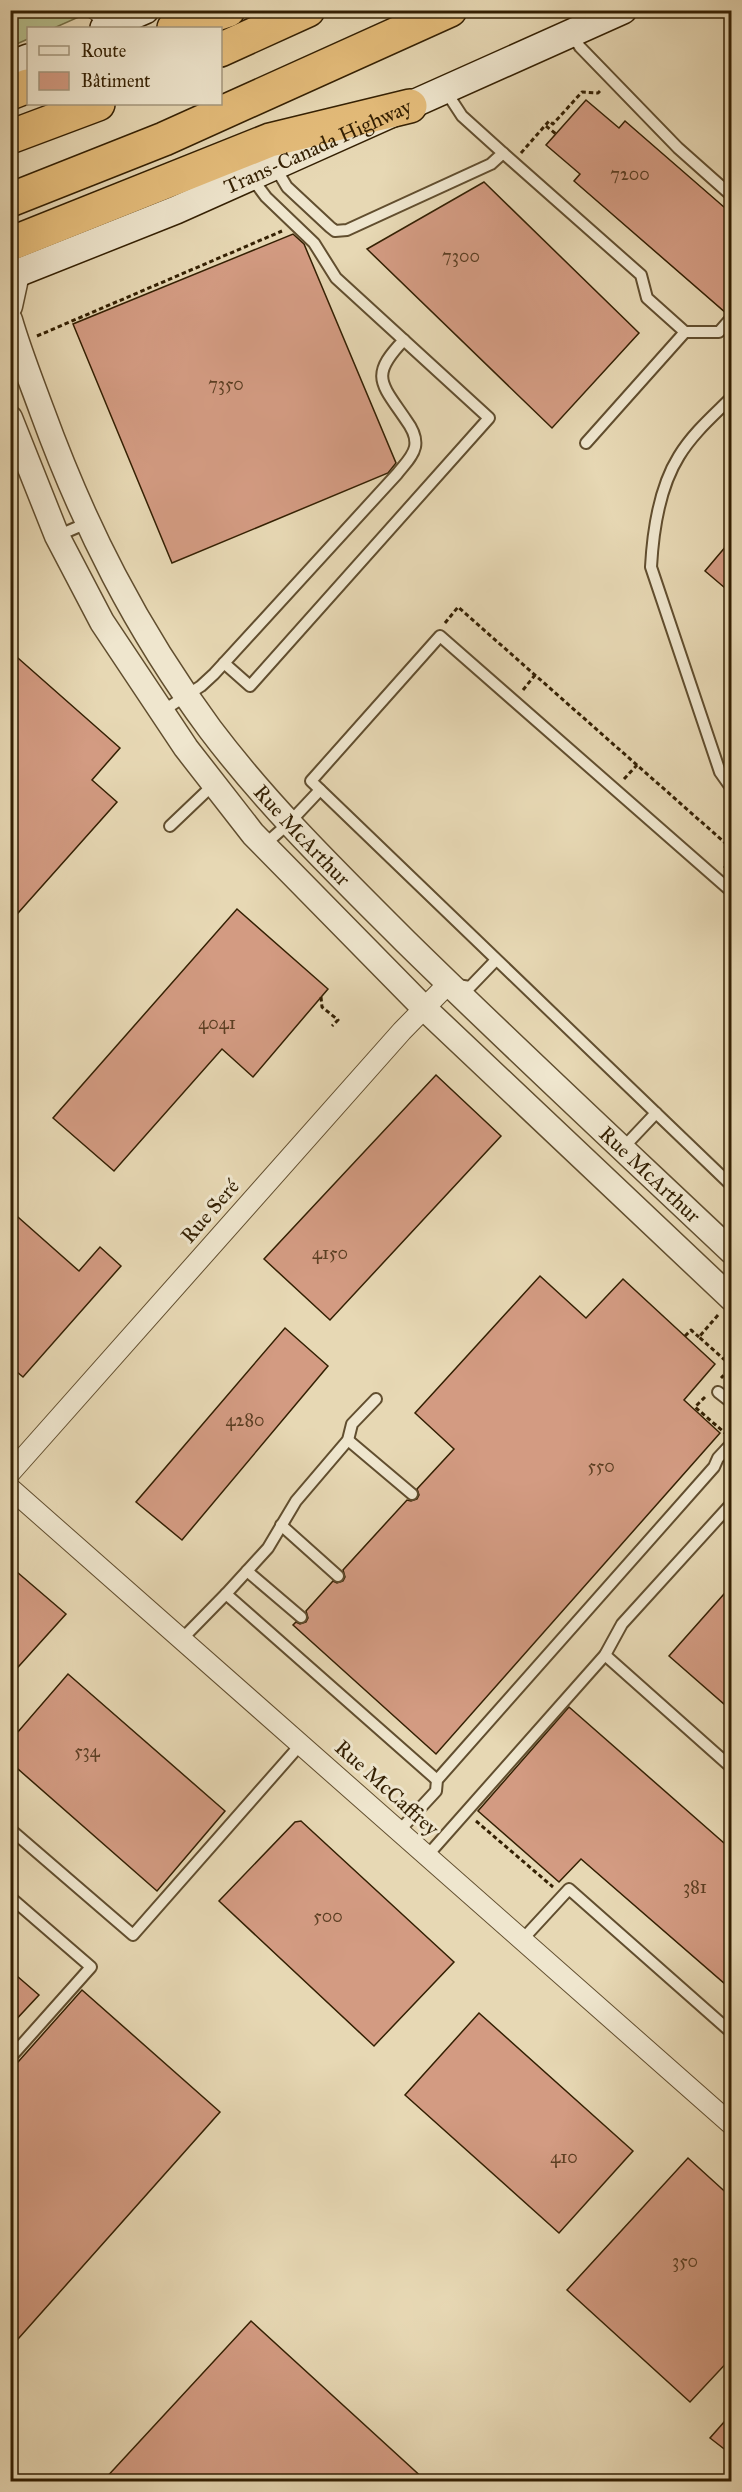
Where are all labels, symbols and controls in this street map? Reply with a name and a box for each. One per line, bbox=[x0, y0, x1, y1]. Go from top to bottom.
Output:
legend bbox=[27, 27, 222, 105]
text: Route bbox=[81, 40, 126, 62]
text: Bâtiment bbox=[81, 70, 151, 92]
street label: Trans-Canada Highway bbox=[220, 93, 417, 200]
house number: 7200 bbox=[610, 163, 650, 185]
house number: 7300 bbox=[442, 245, 480, 267]
house number: 7350 bbox=[208, 373, 244, 395]
street label: Rue McArthur bbox=[248, 779, 356, 892]
house number: 4041 bbox=[198, 1012, 236, 1034]
street label: Rue McArthur bbox=[594, 1121, 706, 1229]
street label: Rue Seré bbox=[175, 1173, 245, 1248]
house number: 4150 bbox=[312, 1242, 348, 1264]
house number: 4280 bbox=[226, 1409, 264, 1431]
house number: 550 bbox=[587, 1455, 615, 1477]
street label: Rue McCaffrey bbox=[330, 1734, 445, 1842]
house number: 534 bbox=[74, 1740, 101, 1762]
house number: 381 bbox=[683, 1876, 707, 1898]
house number: 500 bbox=[313, 1905, 343, 1927]
house number: 410 bbox=[550, 2146, 578, 2168]
house number: 350 bbox=[672, 2250, 698, 2272]

